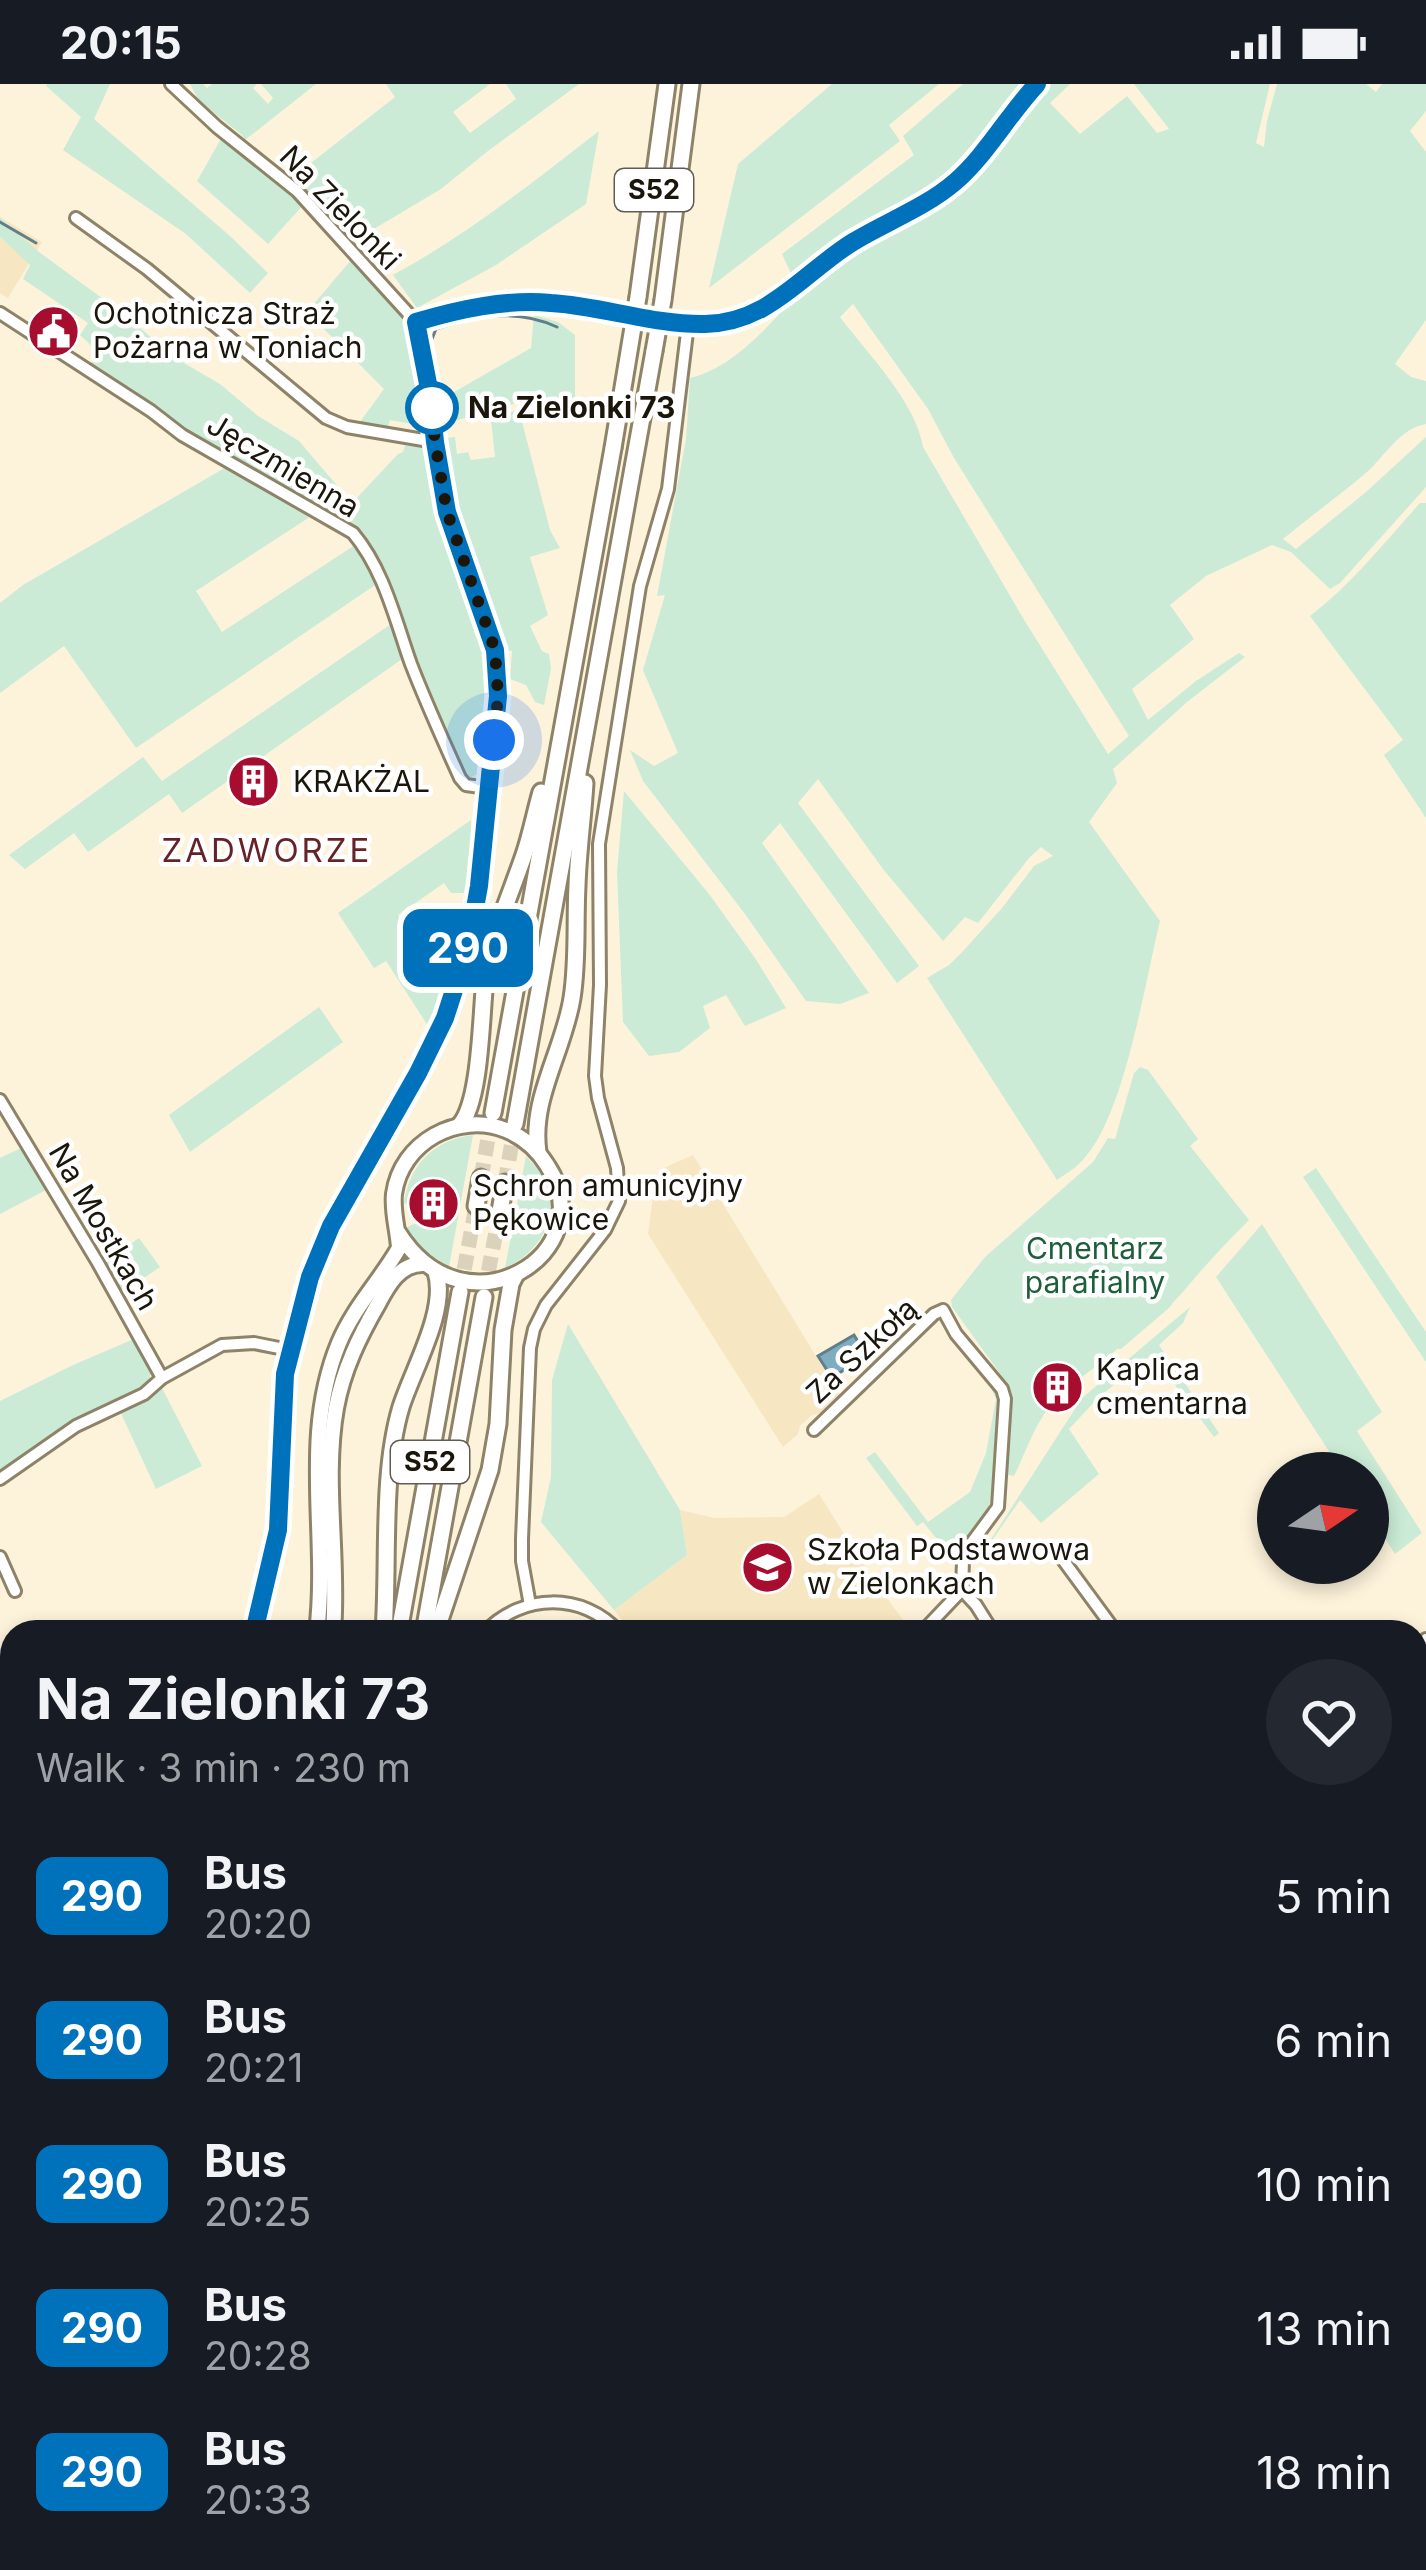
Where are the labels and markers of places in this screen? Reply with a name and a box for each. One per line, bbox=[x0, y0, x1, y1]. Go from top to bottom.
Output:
place label: Ochotnicza Straż Pożarna w Toniach bbox=[93, 295, 362, 365]
public building icon: Ochotnicza Straż Pożarna w Toniach bbox=[26, 303, 82, 359]
marker: Na Zielonki 73 bbox=[407, 383, 457, 433]
place label: Na Zielonki 73 bbox=[468, 389, 675, 425]
building icon: KRAKŻAL bbox=[226, 754, 282, 810]
place label: KRAKŻAL bbox=[293, 763, 430, 799]
place label: Schron amunicyjny Pękowice bbox=[473, 1167, 743, 1237]
building icon: Schron amunicyjny Pękowice bbox=[406, 1175, 462, 1231]
place label: Kaplica cmentarna bbox=[1096, 1351, 1248, 1421]
building icon: Kaplica cmentarna bbox=[1029, 1359, 1085, 1415]
place label: Szkoła Podstawowa w Zielonkach bbox=[807, 1531, 1090, 1601]
school or university icon: Szkoła Podstawowa w Zielonkach bbox=[740, 1539, 796, 1595]

